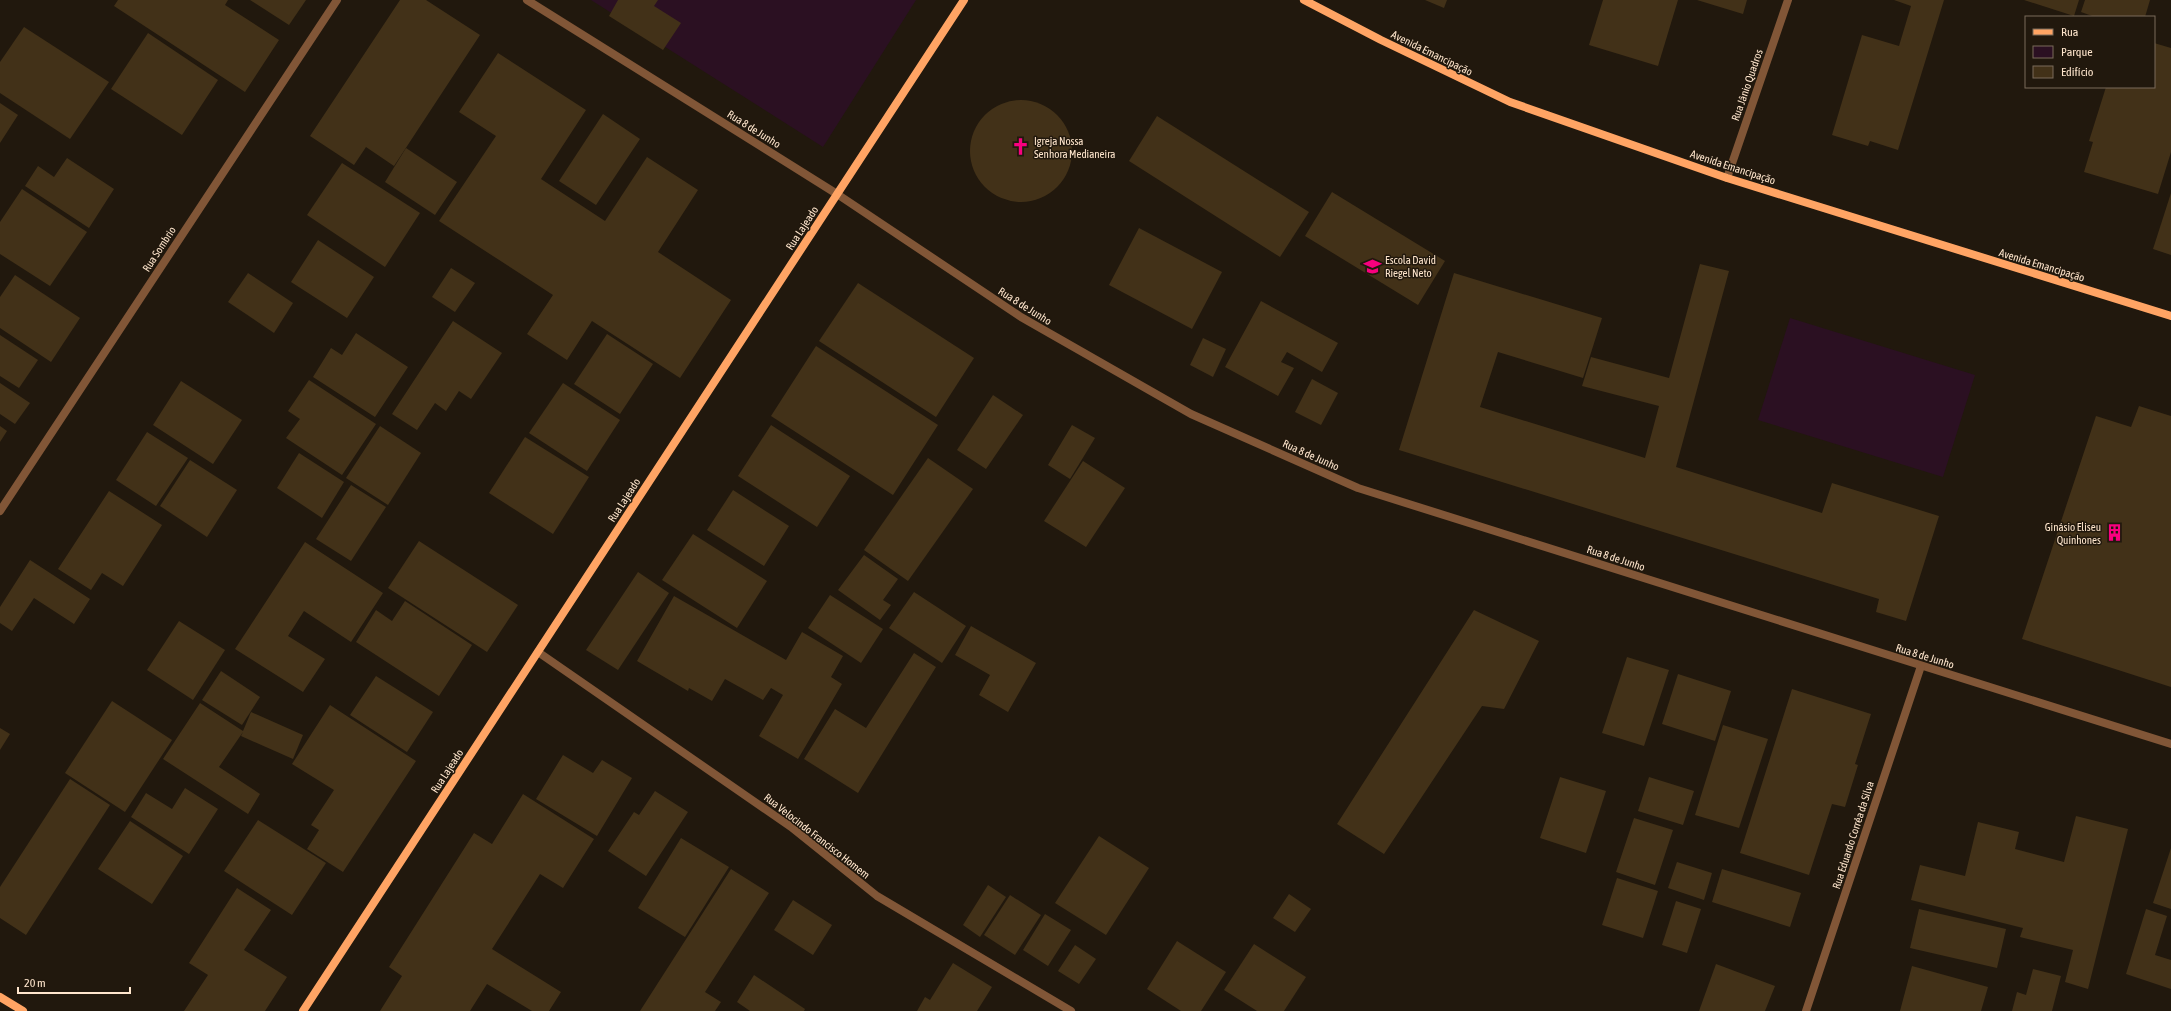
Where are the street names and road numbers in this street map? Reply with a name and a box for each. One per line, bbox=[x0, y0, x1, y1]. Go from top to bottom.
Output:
street label: Avenida Emancipação bbox=[1389, 28, 1475, 78]
street label: Rua Jânio Quadros bbox=[1729, 47, 1765, 122]
street label: Rua 8 de Junho bbox=[725, 108, 783, 150]
street label: Avenida Emancipação bbox=[1689, 148, 1777, 186]
street label: Rua Lajeado bbox=[783, 204, 821, 252]
street label: Rua Sombrio bbox=[140, 224, 178, 274]
street label: Avenida Emancipação bbox=[1998, 246, 2086, 284]
street label: Rua 8 de Junho bbox=[996, 285, 1054, 327]
street label: Rua 8 de Junho bbox=[1281, 437, 1341, 473]
street label: Rua Lajeado bbox=[605, 476, 643, 524]
street label: Rua 8 de Junho bbox=[1585, 543, 1647, 573]
street label: Rua 8 de Junho bbox=[1894, 641, 1956, 671]
street label: Rua Lajeado bbox=[428, 747, 466, 795]
street label: Rua Eduardo Corrêa da Silva bbox=[1830, 780, 1876, 890]
street label: Rua Velocindo Francisco Homem bbox=[762, 791, 872, 881]

